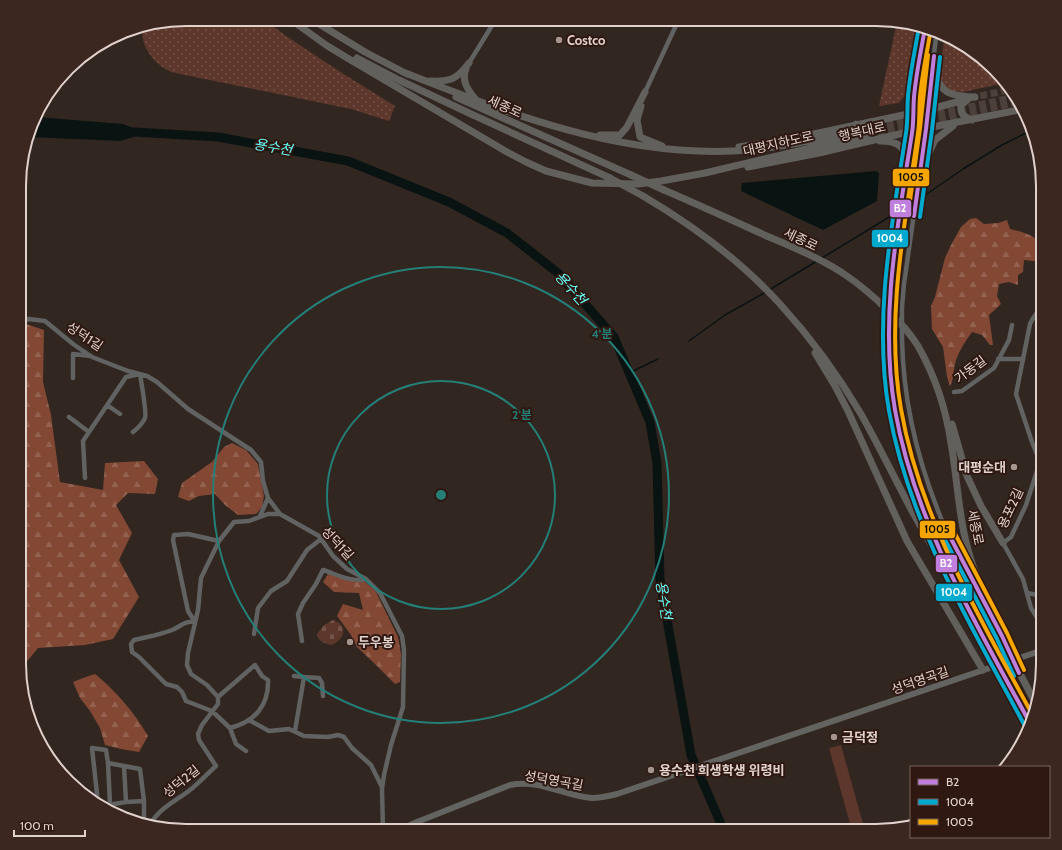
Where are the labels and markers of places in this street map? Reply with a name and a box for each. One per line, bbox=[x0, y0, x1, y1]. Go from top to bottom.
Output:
place label: Costco bbox=[567, 32, 606, 48]
marker: Costco bbox=[554, 35, 564, 45]
place label: 대평순대 bbox=[958, 459, 1006, 475]
marker: 대평순대 bbox=[1009, 462, 1019, 472]
centre of rings bbox=[434, 488, 448, 502]
place label: 두우봉 bbox=[358, 634, 394, 650]
marker: 두우봉 bbox=[345, 637, 355, 647]
place label: 금덕정 bbox=[842, 729, 878, 745]
marker: 금덕정 bbox=[829, 732, 839, 742]
place label: 용수천 희생학생 위령비 bbox=[659, 762, 784, 778]
marker: 용수천 희생학생 위령비 bbox=[646, 765, 656, 775]

